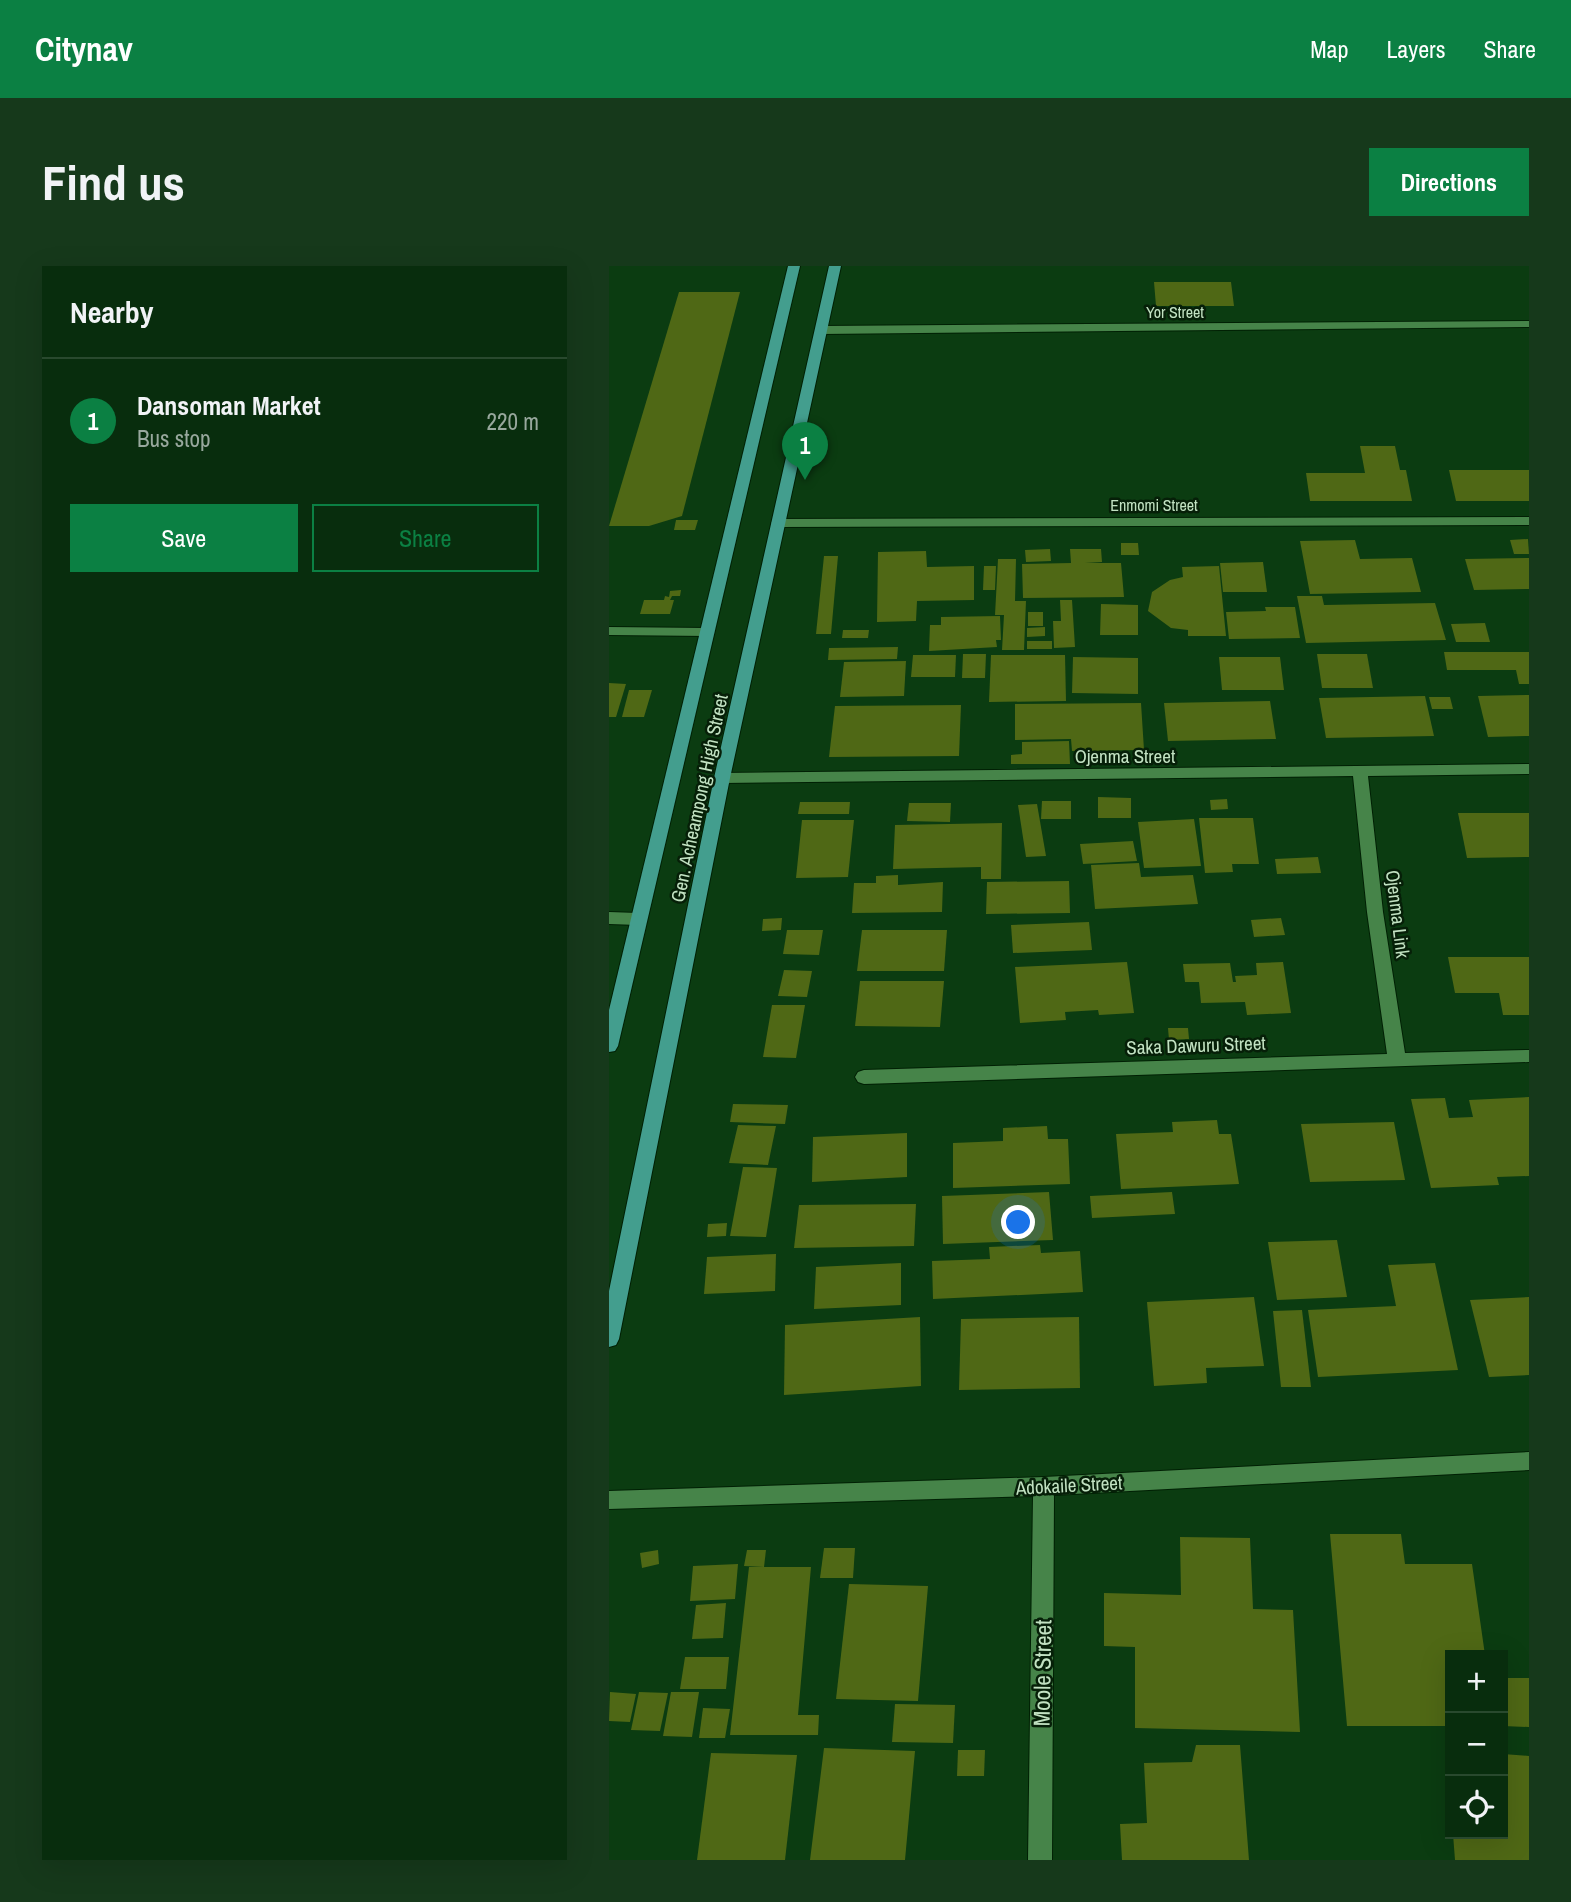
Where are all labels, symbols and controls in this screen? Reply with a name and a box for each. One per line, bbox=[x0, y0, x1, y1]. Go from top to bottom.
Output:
text: Citynav bbox=[35, 27, 133, 71]
text: Map bbox=[1310, 33, 1348, 65]
text: Layers bbox=[1386, 33, 1445, 65]
text: Share bbox=[1483, 33, 1536, 65]
button: Directions bbox=[1369, 148, 1529, 216]
text: Find us bbox=[42, 149, 185, 215]
text: Nearby bbox=[70, 292, 153, 332]
street label: Yor Street bbox=[1146, 301, 1204, 323]
text: Dansoman Market bbox=[137, 388, 321, 423]
text: 1 bbox=[88, 406, 98, 437]
text: 220 m bbox=[487, 406, 539, 437]
pin: 1 bbox=[782, 422, 828, 480]
text: Bus stop bbox=[137, 423, 210, 454]
street label: Enmomi Street bbox=[1110, 494, 1198, 516]
button: Save bbox=[70, 504, 298, 572]
button: Share bbox=[312, 504, 539, 572]
street label: Gen. Acheampong High Street bbox=[664, 691, 734, 904]
street label: Ojenma Street bbox=[1075, 743, 1176, 769]
street label: Ojenma Link bbox=[1380, 869, 1416, 960]
street label: Saka Dawuru Street bbox=[1126, 1030, 1267, 1060]
your location bbox=[1001, 1205, 1035, 1239]
street label: Adokaile Street bbox=[1014, 1469, 1124, 1501]
street label: Moole Street bbox=[1026, 1619, 1058, 1727]
map controls bbox=[1445, 1650, 1508, 1839]
button: + bbox=[1445, 1650, 1508, 1713]
button: − bbox=[1445, 1713, 1508, 1776]
button: locate bbox=[1445, 1776, 1508, 1839]

